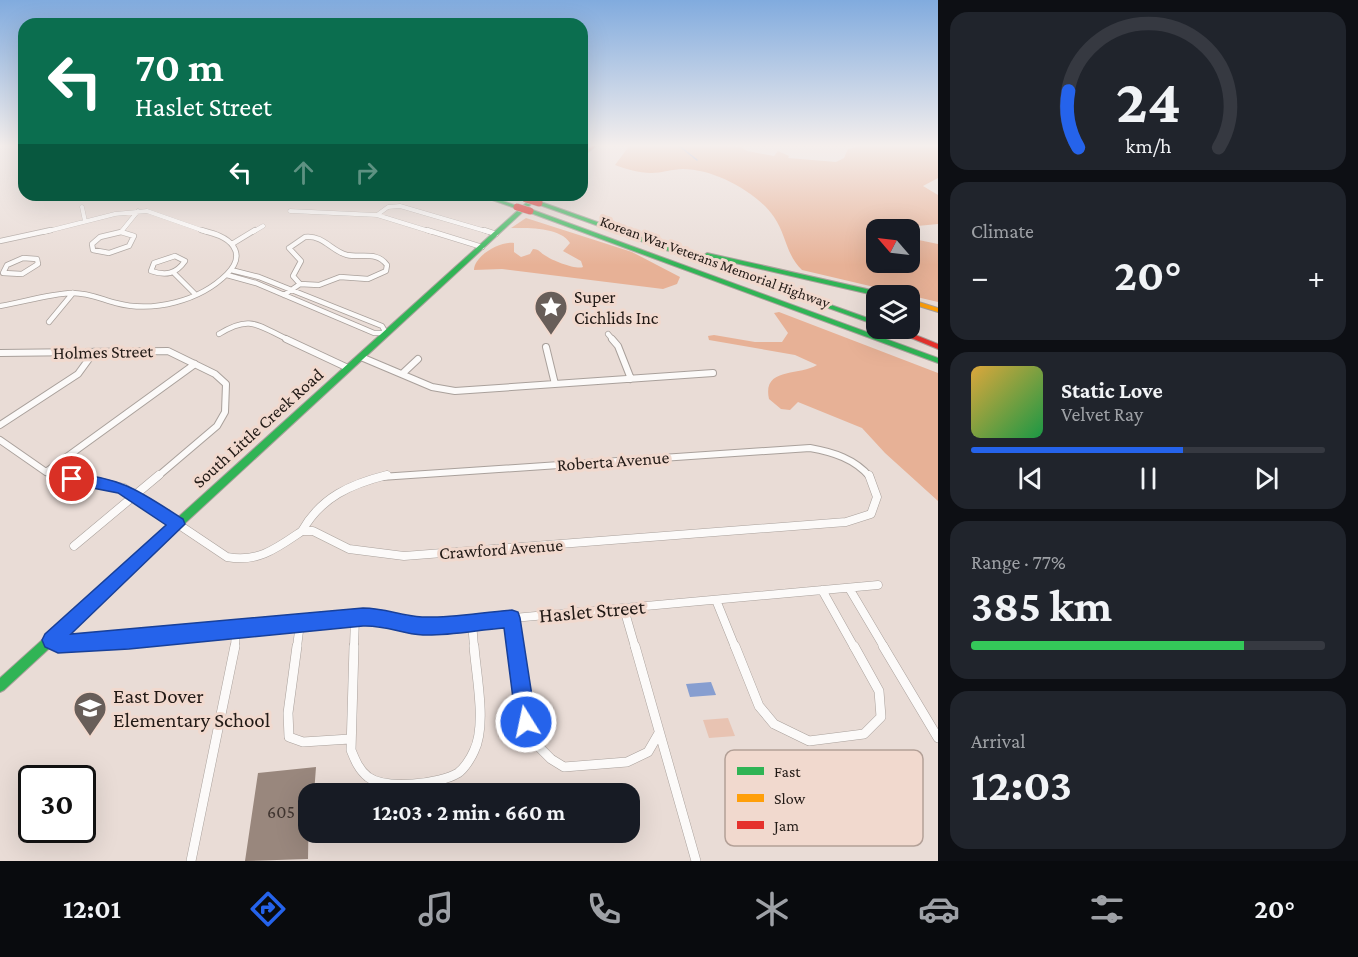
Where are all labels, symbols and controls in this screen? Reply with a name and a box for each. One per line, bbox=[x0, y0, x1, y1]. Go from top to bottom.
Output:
icon: left bbox=[36, 42, 114, 120]
text: 70 m bbox=[135, 43, 224, 90]
text: 24 bbox=[1115, 66, 1181, 135]
text: Haslet Street bbox=[135, 92, 272, 122]
text: km/h bbox=[1125, 134, 1172, 158]
icon: left bbox=[224, 156, 257, 189]
icon: ahead bbox=[287, 156, 320, 189]
icon: right bbox=[350, 156, 383, 189]
street label: Korean War Veterans Memorial Highway bbox=[598, 213, 832, 312]
north arrow bbox=[866, 219, 920, 273]
map controls bbox=[866, 219, 920, 339]
text: Climate bbox=[971, 220, 1034, 242]
text: 20° bbox=[1114, 250, 1182, 300]
text: − bbox=[971, 258, 988, 295]
text: + bbox=[1308, 258, 1325, 295]
button: layers bbox=[866, 285, 920, 339]
place label: Super Cichlids Inc bbox=[574, 287, 659, 328]
place icon: Super Cichlids Inc bbox=[533, 289, 569, 336]
street label: Holmes Street bbox=[53, 341, 154, 363]
street label: South Little Creek Road bbox=[189, 364, 328, 492]
text: Static Love bbox=[1061, 378, 1163, 403]
text: Velvet Ray bbox=[1061, 403, 1143, 425]
street label: Roberta Avenue bbox=[556, 447, 670, 475]
pin bbox=[46, 453, 97, 504]
icon: arrive bbox=[55, 462, 88, 495]
icon: previous bbox=[1014, 462, 1047, 495]
icon: pause bbox=[1132, 462, 1165, 495]
icon: next bbox=[1250, 462, 1283, 495]
street label: Crawford Avenue bbox=[438, 535, 564, 563]
text: Range · 77% bbox=[971, 551, 1066, 573]
text: 385 km bbox=[971, 581, 1112, 631]
street label: Haslet Street bbox=[538, 594, 647, 628]
place label: East Dover Elementary School bbox=[113, 684, 270, 732]
school or university icon: East Dover Elementary School bbox=[72, 690, 108, 737]
position arrow bbox=[494, 690, 558, 754]
text: Arrival bbox=[971, 730, 1025, 752]
legend bbox=[725, 750, 923, 846]
text: 12:03 bbox=[971, 760, 1072, 810]
text: Fast bbox=[774, 763, 801, 780]
speed limit sign: 30 bbox=[18, 765, 96, 843]
text: Slow bbox=[774, 790, 806, 807]
text: 12:03 · 2 min · 660 m bbox=[373, 800, 565, 825]
house number: 605 bbox=[267, 802, 295, 822]
text: Jam bbox=[772, 817, 799, 835]
icon: directions bbox=[247, 888, 289, 930]
icon: music bbox=[415, 888, 457, 930]
icon: phone bbox=[583, 888, 625, 930]
icon: climate bbox=[751, 888, 793, 930]
icon: car bbox=[918, 888, 960, 930]
icon: filters bbox=[1086, 888, 1128, 930]
text: 12:01 bbox=[63, 894, 121, 924]
text: 20° bbox=[1254, 894, 1295, 924]

